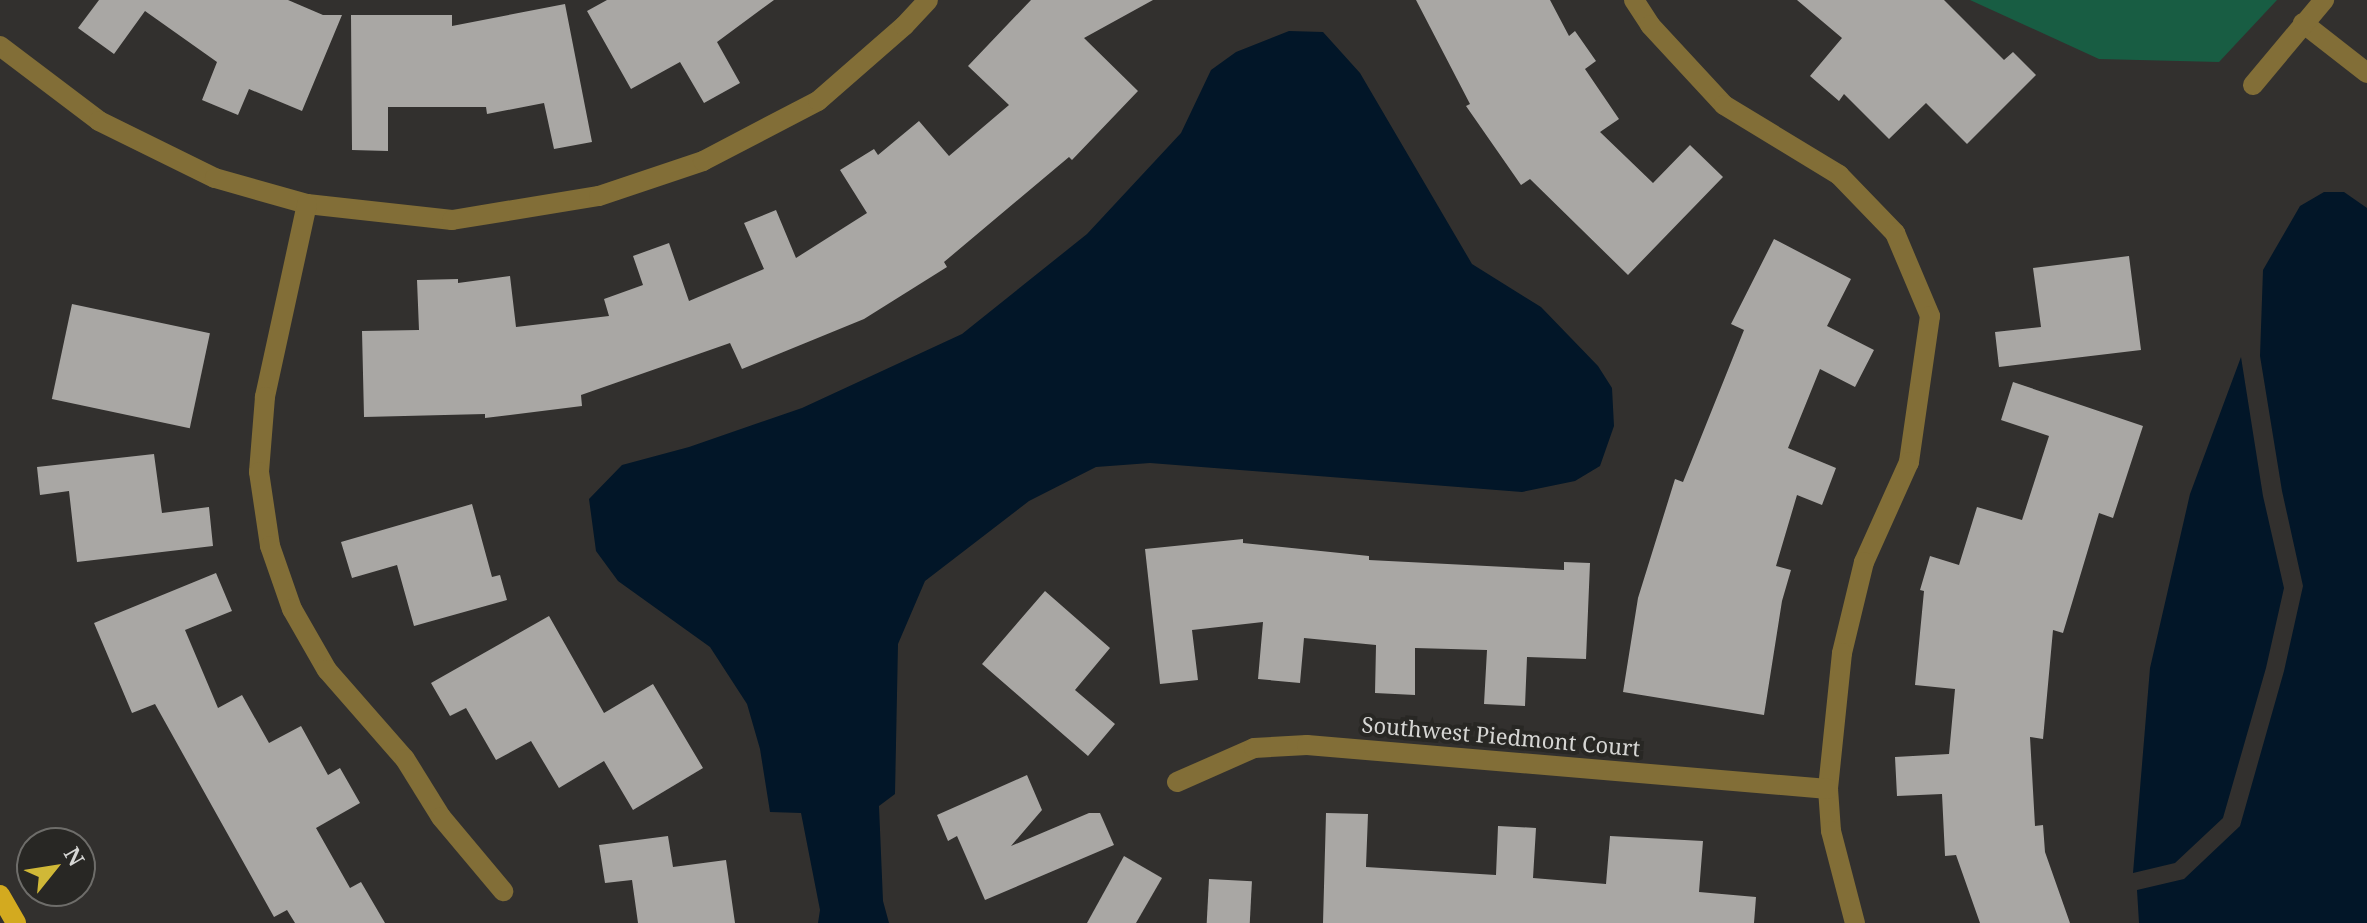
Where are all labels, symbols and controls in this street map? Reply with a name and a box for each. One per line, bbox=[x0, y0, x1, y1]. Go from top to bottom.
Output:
street label: Southwest Piedmont Court bbox=[1361, 711, 1641, 761]
north arrow bbox=[16, 827, 96, 907]
text: N bbox=[58, 841, 92, 871]

